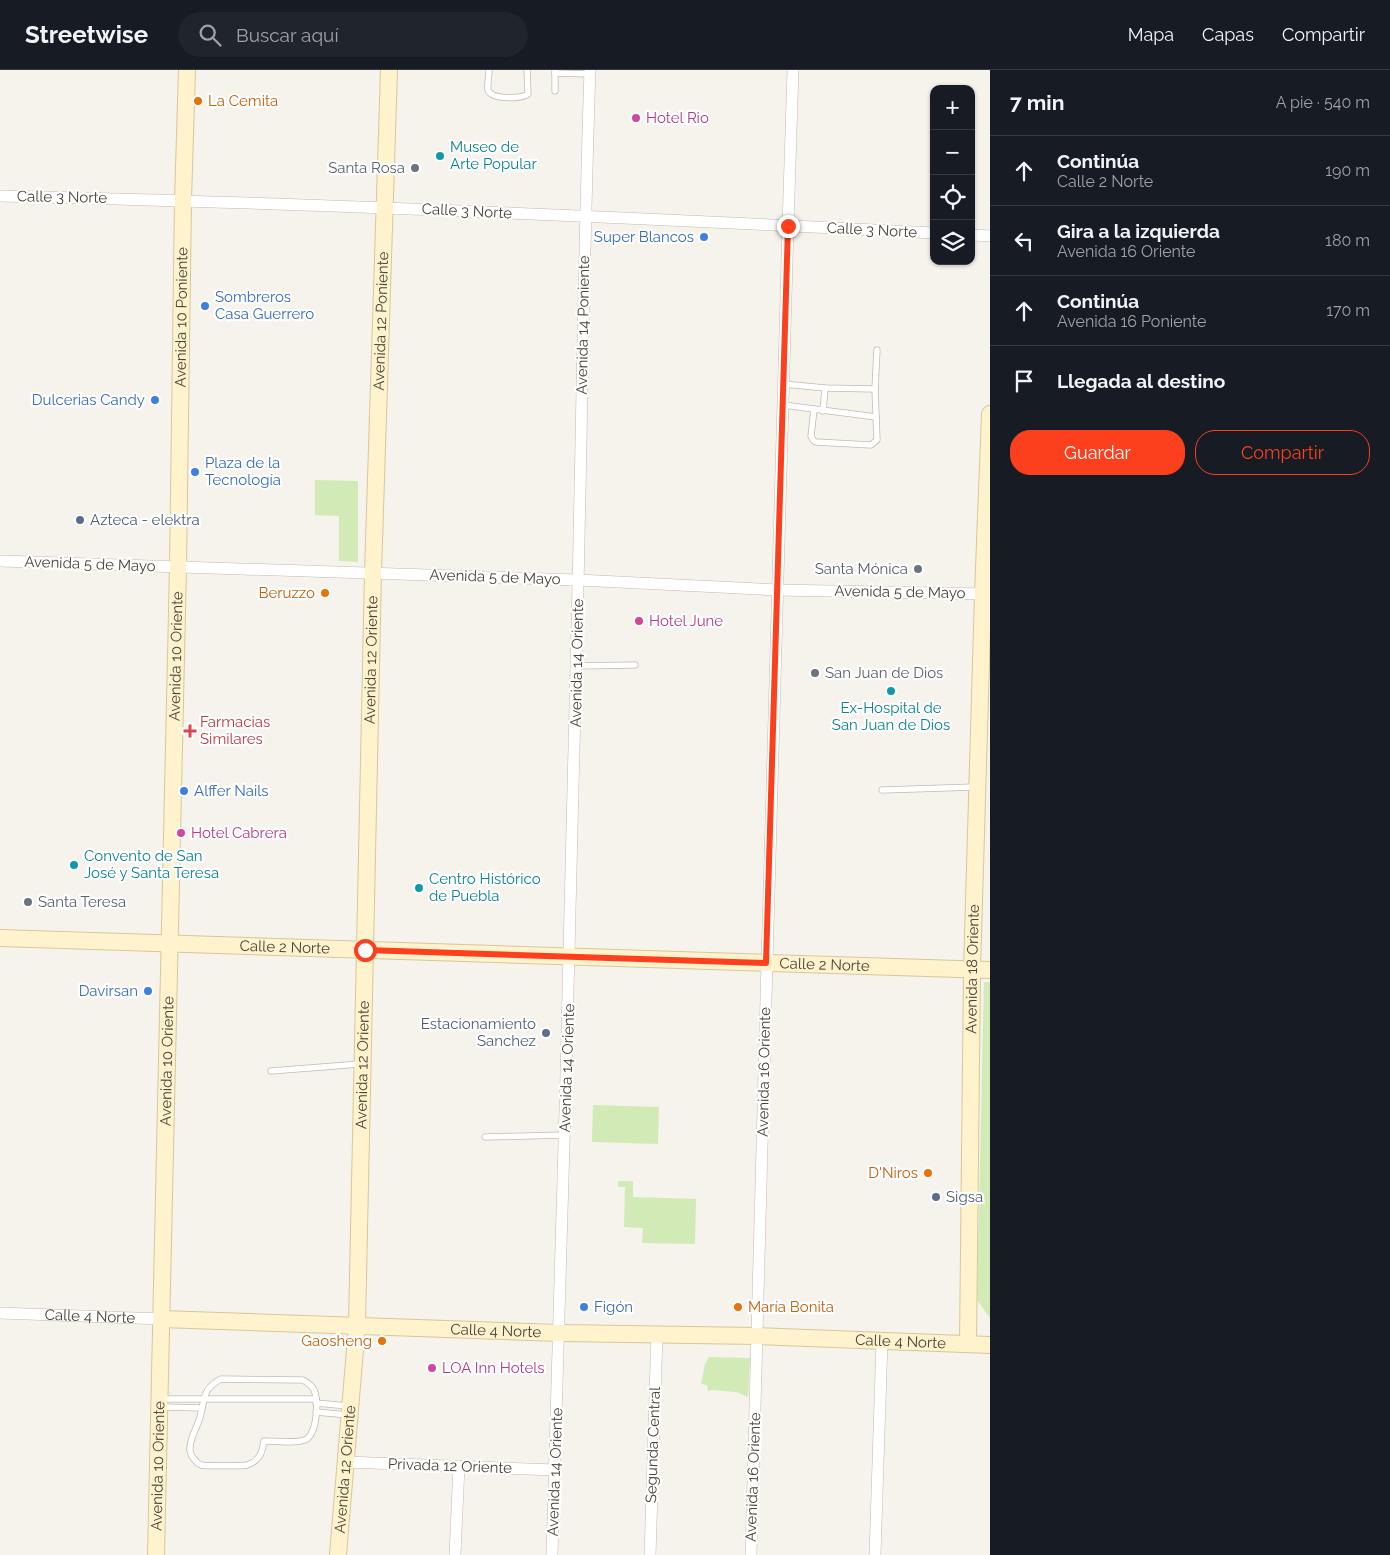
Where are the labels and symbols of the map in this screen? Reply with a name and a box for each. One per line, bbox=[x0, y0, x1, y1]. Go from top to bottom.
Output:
place label: La Cemita bbox=[208, 92, 278, 110]
marker: La Cemita bbox=[192, 95, 204, 107]
place label: Hotel Rio bbox=[646, 109, 709, 127]
marker: Hotel Rio bbox=[630, 112, 642, 124]
place label: Museo de Arte Popular bbox=[450, 138, 537, 173]
marker: Museo de Arte Popular bbox=[434, 150, 446, 162]
place label: Santa Rosa bbox=[328, 159, 405, 177]
marker: Santa Rosa bbox=[409, 162, 421, 174]
street label: Calle 3 Norte bbox=[17, 187, 108, 207]
street label: Calle 3 Norte bbox=[421, 200, 513, 222]
route end bbox=[777, 215, 800, 238]
street label: Calle 3 Norte bbox=[826, 219, 918, 241]
place label: Super Blancos bbox=[594, 228, 694, 246]
marker: Super Blancos bbox=[698, 231, 710, 243]
street label: Avenida 10 Poniente bbox=[171, 247, 191, 388]
street label: Avenida 12 Poniente bbox=[370, 251, 392, 391]
street label: Avenida 14 Poniente bbox=[573, 255, 593, 395]
place label: Sombreros Casa Guerrero bbox=[215, 288, 314, 323]
marker: Sombreros Casa Guerrero bbox=[199, 300, 211, 312]
place label: Dulcerias Candy bbox=[32, 391, 145, 409]
marker: Dulcerias Candy bbox=[149, 394, 161, 406]
place label: Plaza de la Tecnología bbox=[205, 454, 281, 489]
marker: Plaza de la Tecnología bbox=[189, 466, 201, 478]
place label: Azteca - elektra bbox=[90, 511, 200, 529]
marker: Azteca - elektra bbox=[74, 514, 86, 526]
street label: Avenida 5 de Mayo bbox=[24, 553, 156, 575]
place label: Santa Mónica bbox=[815, 560, 908, 578]
marker: Santa Mónica bbox=[912, 563, 924, 575]
street label: Avenida 5 de Mayo bbox=[429, 566, 561, 588]
street label: Avenida 5 de Mayo bbox=[834, 582, 966, 602]
place label: Beruzzo bbox=[259, 584, 315, 602]
marker: Beruzzo bbox=[319, 587, 331, 599]
street label: Avenida 10 Oriente bbox=[166, 591, 186, 721]
street label: Avenida 12 Oriente bbox=[361, 595, 382, 724]
street label: Avenida 14 Oriente bbox=[567, 598, 587, 728]
place label: Hotel June bbox=[649, 612, 723, 630]
marker: Hotel June bbox=[633, 615, 645, 627]
place label: San Juan de Dios bbox=[825, 664, 943, 682]
marker: San Juan de Dios bbox=[809, 667, 821, 679]
marker: Ex-Hospital de San Juan de Dios bbox=[885, 685, 897, 697]
place label: Ex-Hospital de San Juan de Dios bbox=[832, 699, 950, 734]
place label: Farmacias Similares bbox=[200, 713, 270, 748]
marker: Farmacias Similares bbox=[184, 725, 196, 737]
place label: Alffer Nails bbox=[194, 782, 269, 800]
marker: Alffer Nails bbox=[178, 785, 190, 797]
place label: Hotel Cabrera bbox=[191, 824, 287, 842]
marker: Hotel Cabrera bbox=[175, 827, 187, 839]
place label: Convento de San José y Santa Teresa bbox=[84, 847, 219, 882]
marker: Convento de San José y Santa Teresa bbox=[68, 859, 80, 871]
place label: Centro Histórico de Puebla bbox=[429, 870, 541, 905]
marker: Centro Histórico de Puebla bbox=[413, 882, 425, 894]
place label: Santa Teresa bbox=[38, 893, 126, 911]
marker: Santa Teresa bbox=[22, 896, 34, 908]
street label: Avenida 18 Oriente bbox=[962, 904, 983, 1034]
street label: Calle 2 Norte bbox=[239, 937, 330, 958]
route start bbox=[354, 939, 377, 962]
street label: Calle 2 Norte bbox=[779, 954, 870, 975]
place label: Davirsan bbox=[79, 982, 138, 1000]
marker: Davirsan bbox=[142, 985, 154, 997]
street label: Avenida 10 Oriente bbox=[157, 996, 177, 1126]
street label: Avenida 12 Oriente bbox=[352, 1000, 373, 1129]
street label: Avenida 14 Oriente bbox=[556, 1003, 578, 1133]
street label: Avenida 16 Oriente bbox=[754, 1007, 774, 1137]
place label: Estacionamiento Sanchez bbox=[421, 1015, 536, 1050]
marker: Estacionamiento Sanchez bbox=[540, 1027, 552, 1039]
place label: D'Niros bbox=[868, 1164, 918, 1182]
marker: D'Niros bbox=[922, 1167, 934, 1179]
place label: Sigsa bbox=[946, 1188, 983, 1206]
marker: Sigsa bbox=[930, 1191, 942, 1203]
place label: Figón bbox=[594, 1298, 633, 1316]
place label: María Bonita bbox=[748, 1298, 834, 1316]
marker: Figón bbox=[578, 1301, 590, 1313]
marker: María Bonita bbox=[732, 1301, 744, 1313]
street label: Calle 4 Norte bbox=[44, 1306, 136, 1327]
street label: Calle 4 Norte bbox=[450, 1320, 542, 1341]
street label: Calle 4 Norte bbox=[855, 1331, 946, 1352]
place label: Gaosheng bbox=[301, 1332, 372, 1350]
marker: Gaosheng bbox=[376, 1335, 388, 1347]
place label: LOA Inn Hotels bbox=[442, 1359, 545, 1377]
marker: LOA Inn Hotels bbox=[426, 1362, 438, 1374]
street label: Segunda Central bbox=[642, 1386, 664, 1504]
street label: Avenida 10 Oriente bbox=[148, 1401, 168, 1531]
street label: Avenida 12 Oriente bbox=[331, 1404, 359, 1534]
street label: Avenida 14 Oriente bbox=[544, 1407, 566, 1537]
street label: Avenida 16 Oriente bbox=[742, 1412, 764, 1542]
street label: Privada 12 Oriente bbox=[388, 1455, 513, 1477]

